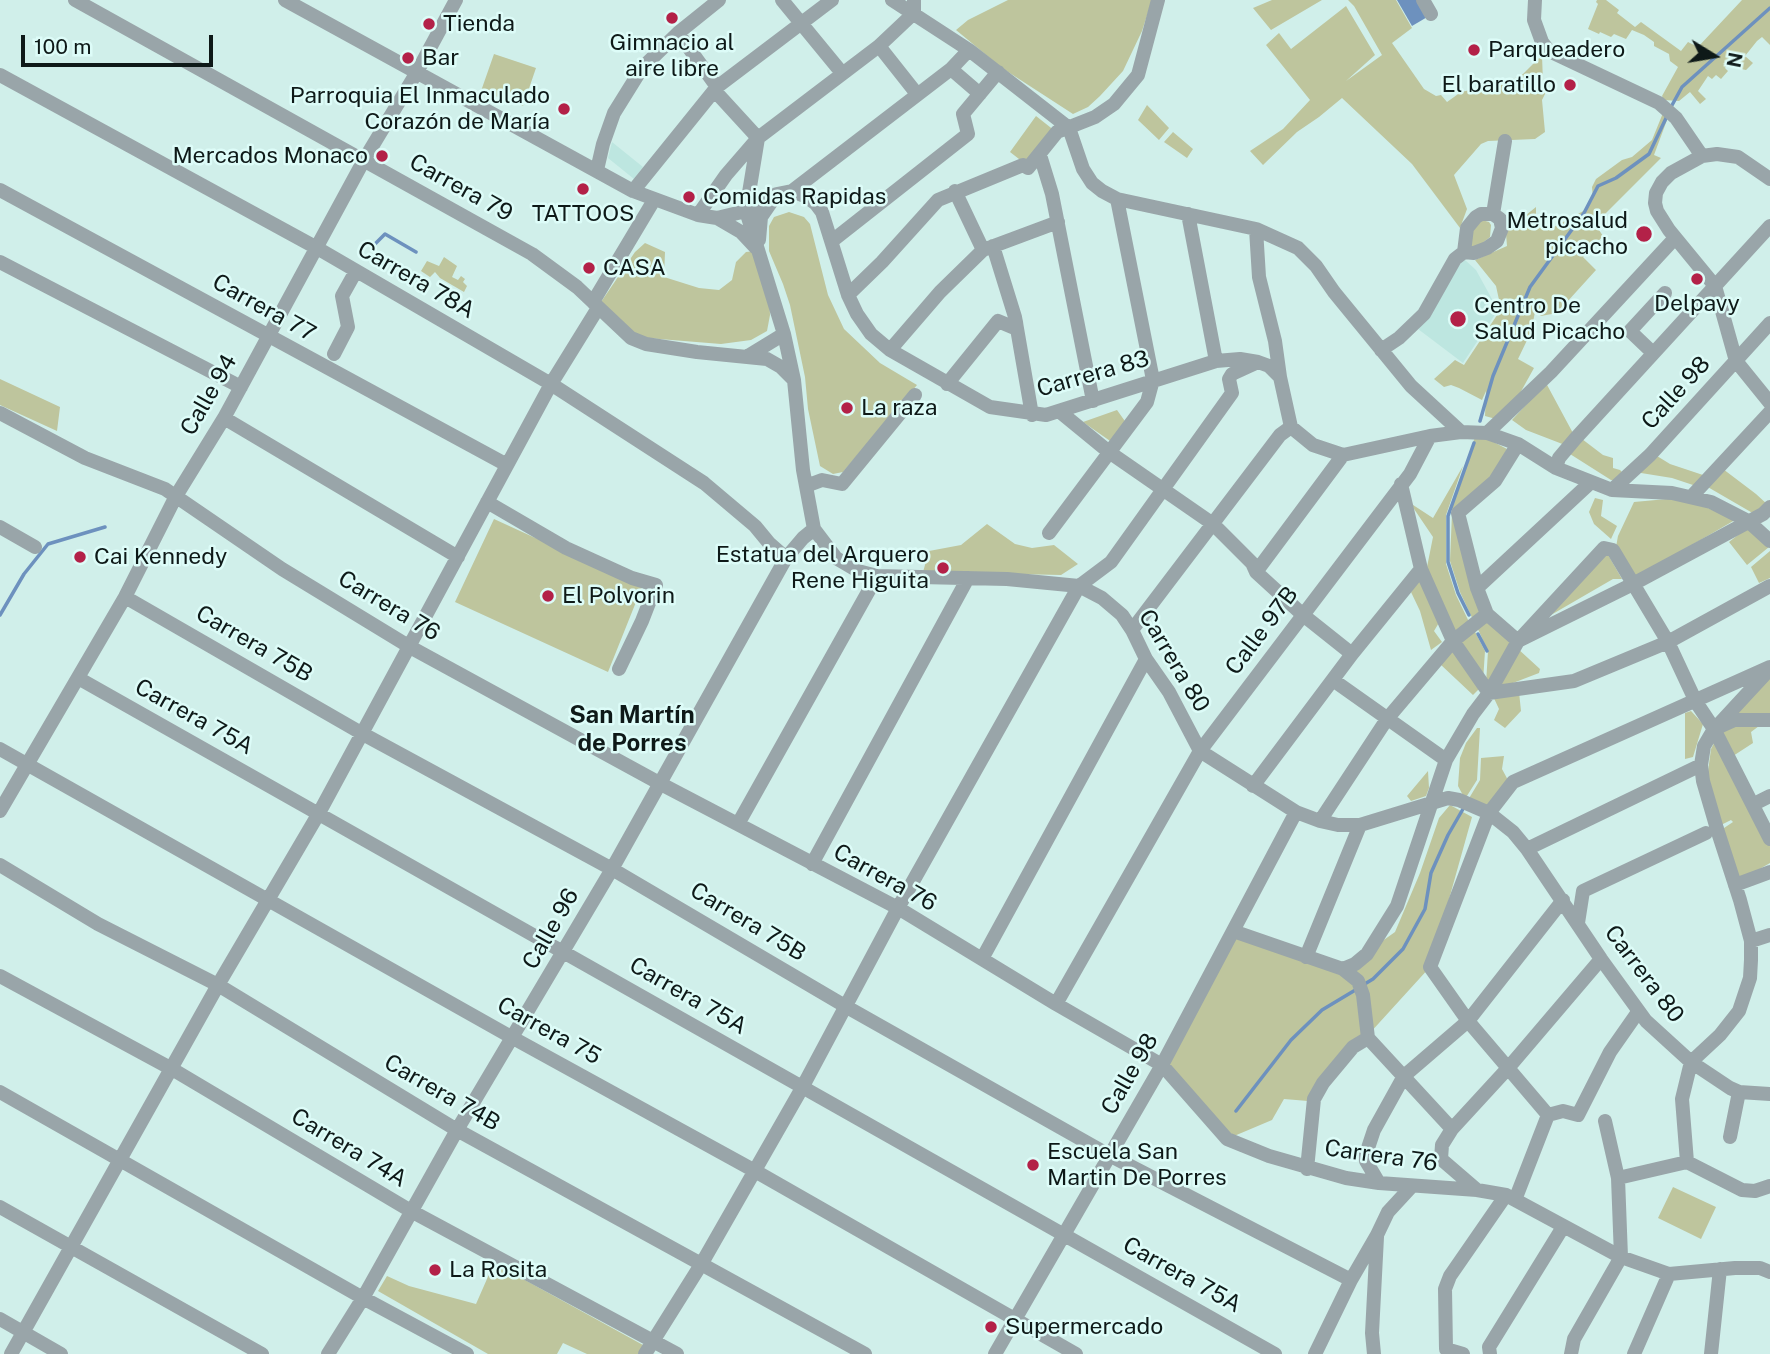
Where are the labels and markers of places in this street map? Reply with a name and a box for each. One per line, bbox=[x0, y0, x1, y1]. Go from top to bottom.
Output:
place label: Tienda bbox=[443, 10, 515, 38]
marker: Gimnacio al aire libre bbox=[664, 10, 680, 26]
marker: Tienda bbox=[421, 16, 437, 32]
place label: Gimnacio al aire libre bbox=[610, 29, 734, 83]
place label: Parqueadero bbox=[1488, 36, 1625, 64]
marker: Parqueadero bbox=[1466, 42, 1482, 58]
place label: Bar bbox=[422, 44, 459, 72]
marker: Bar bbox=[400, 50, 416, 66]
place label: El baratillo bbox=[1442, 71, 1556, 99]
marker: El baratillo bbox=[1562, 77, 1578, 93]
place label: Parroquia El Inmaculado Corazón de María bbox=[290, 82, 550, 136]
marker: Parroquia El Inmaculado Corazón de María bbox=[556, 101, 572, 117]
place label: Mercados Monaco bbox=[172, 142, 368, 170]
marker: Mercados Monaco bbox=[374, 148, 390, 164]
marker: TATTOOS bbox=[575, 181, 591, 197]
place label: Comidas Rapidas bbox=[703, 183, 886, 211]
marker: Comidas Rapidas bbox=[681, 189, 697, 205]
place label: TATTOOS bbox=[532, 200, 634, 228]
place label: Metrosalud picacho bbox=[1507, 207, 1628, 261]
marker: Metrosalud picacho bbox=[1634, 224, 1654, 244]
place label: CASA bbox=[603, 254, 666, 282]
marker: CASA bbox=[581, 260, 597, 276]
marker: Delpavy bbox=[1689, 271, 1705, 287]
place label: Delpavy bbox=[1654, 290, 1740, 318]
place label: Centro De Salud Picacho bbox=[1474, 292, 1625, 346]
marker: Centro De Salud Picacho bbox=[1448, 309, 1468, 329]
place label: La raza bbox=[861, 394, 937, 422]
marker: La raza bbox=[839, 400, 855, 416]
place label: Estatua del Arquero Rene Higuita bbox=[716, 541, 929, 595]
place label: Cai Kennedy bbox=[94, 543, 227, 571]
marker: Cai Kennedy bbox=[72, 549, 88, 565]
marker: Estatua del Arquero Rene Higuita bbox=[935, 560, 951, 576]
place label: El Polvorin bbox=[562, 582, 675, 610]
marker: El Polvorin bbox=[540, 588, 556, 604]
place label: Escuela San Martin De Porres bbox=[1047, 1138, 1227, 1192]
marker: Escuela San Martin De Porres bbox=[1025, 1157, 1041, 1173]
place label: La Rosita bbox=[449, 1256, 547, 1284]
marker: La Rosita bbox=[427, 1262, 443, 1278]
place label: Supermercado bbox=[1005, 1313, 1163, 1341]
marker: Supermercado bbox=[983, 1319, 999, 1335]

